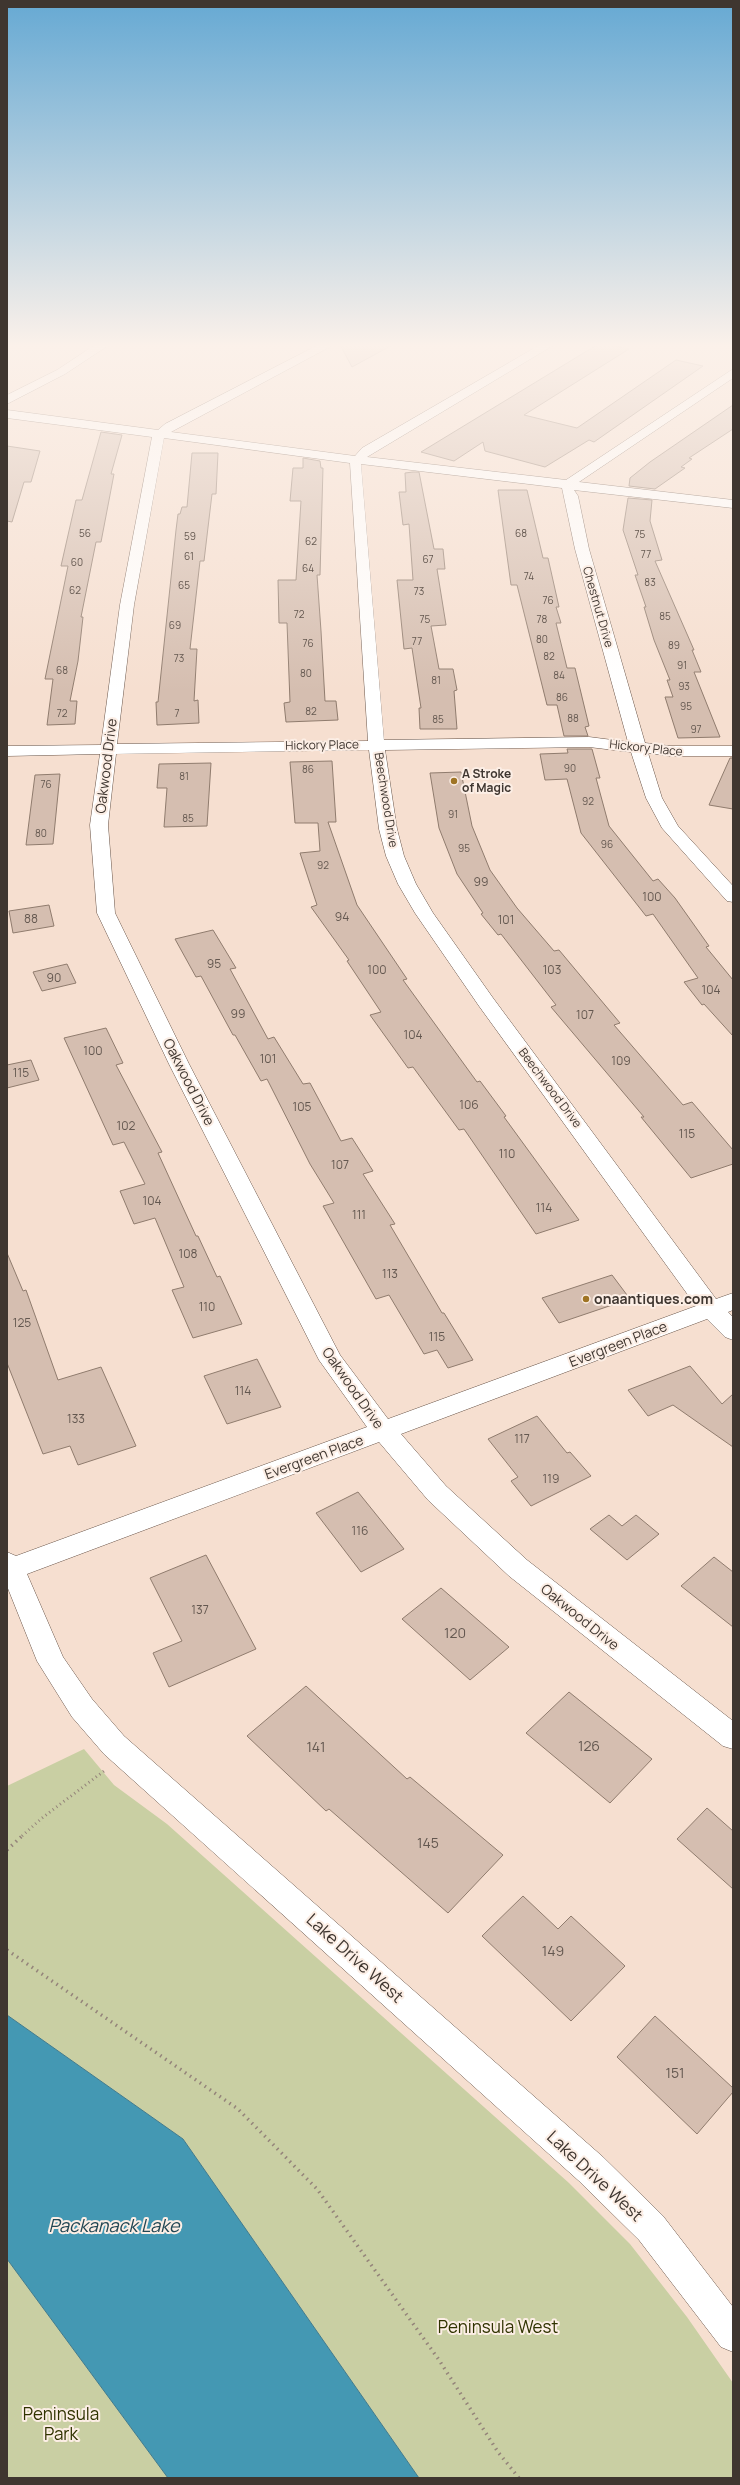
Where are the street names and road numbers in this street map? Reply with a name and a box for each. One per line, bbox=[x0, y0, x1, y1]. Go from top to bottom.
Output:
street label: Chestnut Drive bbox=[579, 564, 618, 649]
street label: Oakwood Drive bbox=[90, 717, 121, 815]
street label: Hickory Place bbox=[285, 735, 359, 754]
street label: Hickory Place bbox=[608, 735, 684, 760]
street label: Beechwood Drive bbox=[371, 751, 402, 849]
street label: Oakwood Drive bbox=[159, 1035, 220, 1129]
street label: Beechwood Drive bbox=[515, 1044, 586, 1131]
street label: Evergreen Place bbox=[566, 1316, 670, 1371]
street label: Oakwood Drive bbox=[318, 1343, 389, 1432]
street label: Evergreen Place bbox=[262, 1430, 366, 1483]
street label: Oakwood Drive bbox=[537, 1579, 623, 1654]
street label: Lake Drive West bbox=[302, 1908, 409, 2008]
street label: Lake Drive West bbox=[542, 2125, 648, 2226]

